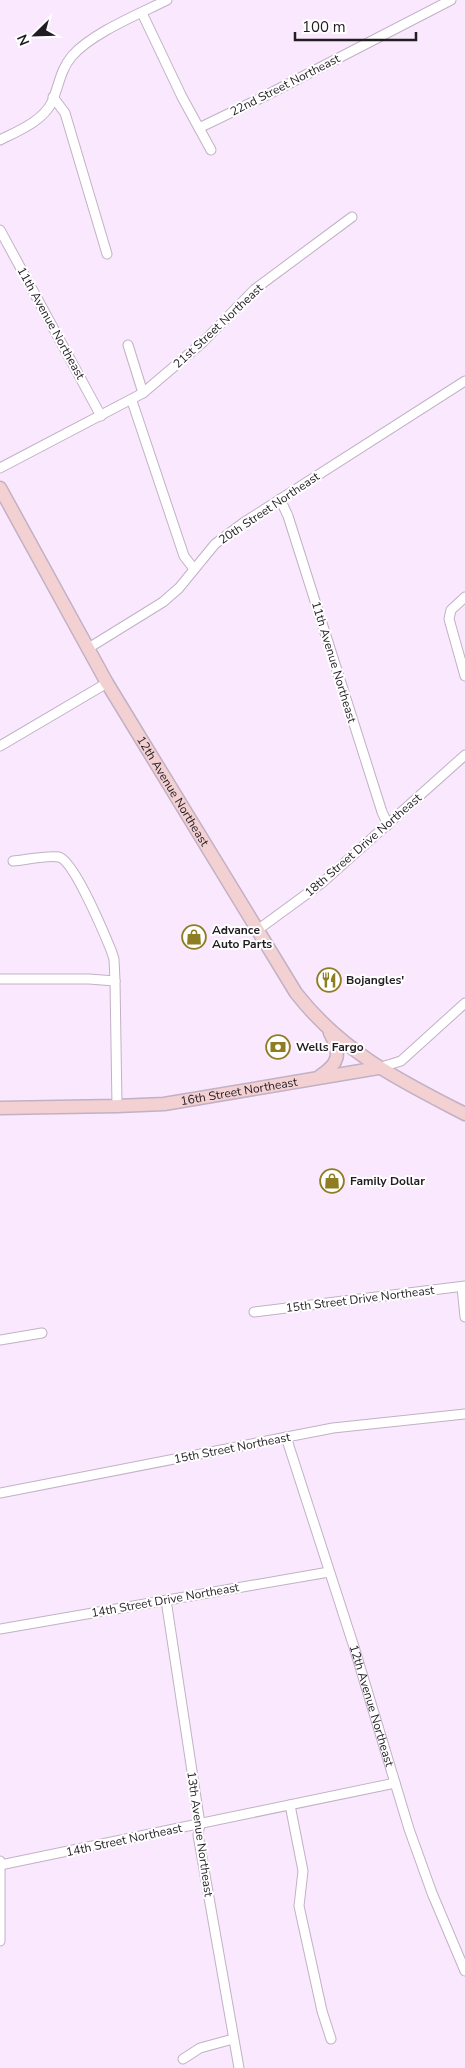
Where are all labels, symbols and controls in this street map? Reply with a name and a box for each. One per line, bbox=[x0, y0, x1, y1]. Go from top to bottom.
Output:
north arrow bbox=[10, 10, 60, 60]
scale bar bbox=[295, 10, 416, 42]
text: 100 m bbox=[302, 17, 346, 37]
text: N bbox=[13, 31, 34, 48]
street label: 22nd Street Northeast bbox=[227, 50, 343, 120]
street label: 11th Avenue Northeast bbox=[13, 264, 89, 383]
street label: 21st Street Northeast bbox=[170, 280, 267, 372]
street label: 20th Street Northeast bbox=[216, 468, 323, 548]
street label: 11th Avenue Northeast bbox=[308, 599, 360, 725]
street label: 12th Avenue Northeast bbox=[133, 733, 213, 850]
street label: 18th Street Drive Northeast bbox=[301, 789, 425, 900]
place label: Advance Auto Parts bbox=[212, 922, 272, 952]
shop icon: Advance Auto Parts bbox=[181, 924, 207, 950]
restaurant icon: Bojangles' bbox=[316, 967, 342, 993]
place label: Bojangles' bbox=[346, 972, 404, 988]
bank icon: Wells Fargo bbox=[265, 1034, 291, 1060]
place label: Wells Fargo bbox=[296, 1039, 364, 1055]
street label: 16th Street Northeast bbox=[179, 1074, 299, 1109]
shop icon: Family Dollar bbox=[319, 1168, 345, 1194]
place label: Family Dollar bbox=[350, 1173, 425, 1189]
street label: 15th Street Drive Northeast bbox=[285, 1282, 436, 1316]
street label: 15th Street Northeast bbox=[172, 1429, 292, 1467]
street label: 14th Street Drive Northeast bbox=[90, 1579, 241, 1621]
street label: 12th Avenue Northeast bbox=[346, 1643, 398, 1769]
street label: 13th Avenue Northeast bbox=[183, 1770, 217, 1898]
street label: 14th Street Northeast bbox=[65, 1820, 184, 1860]

